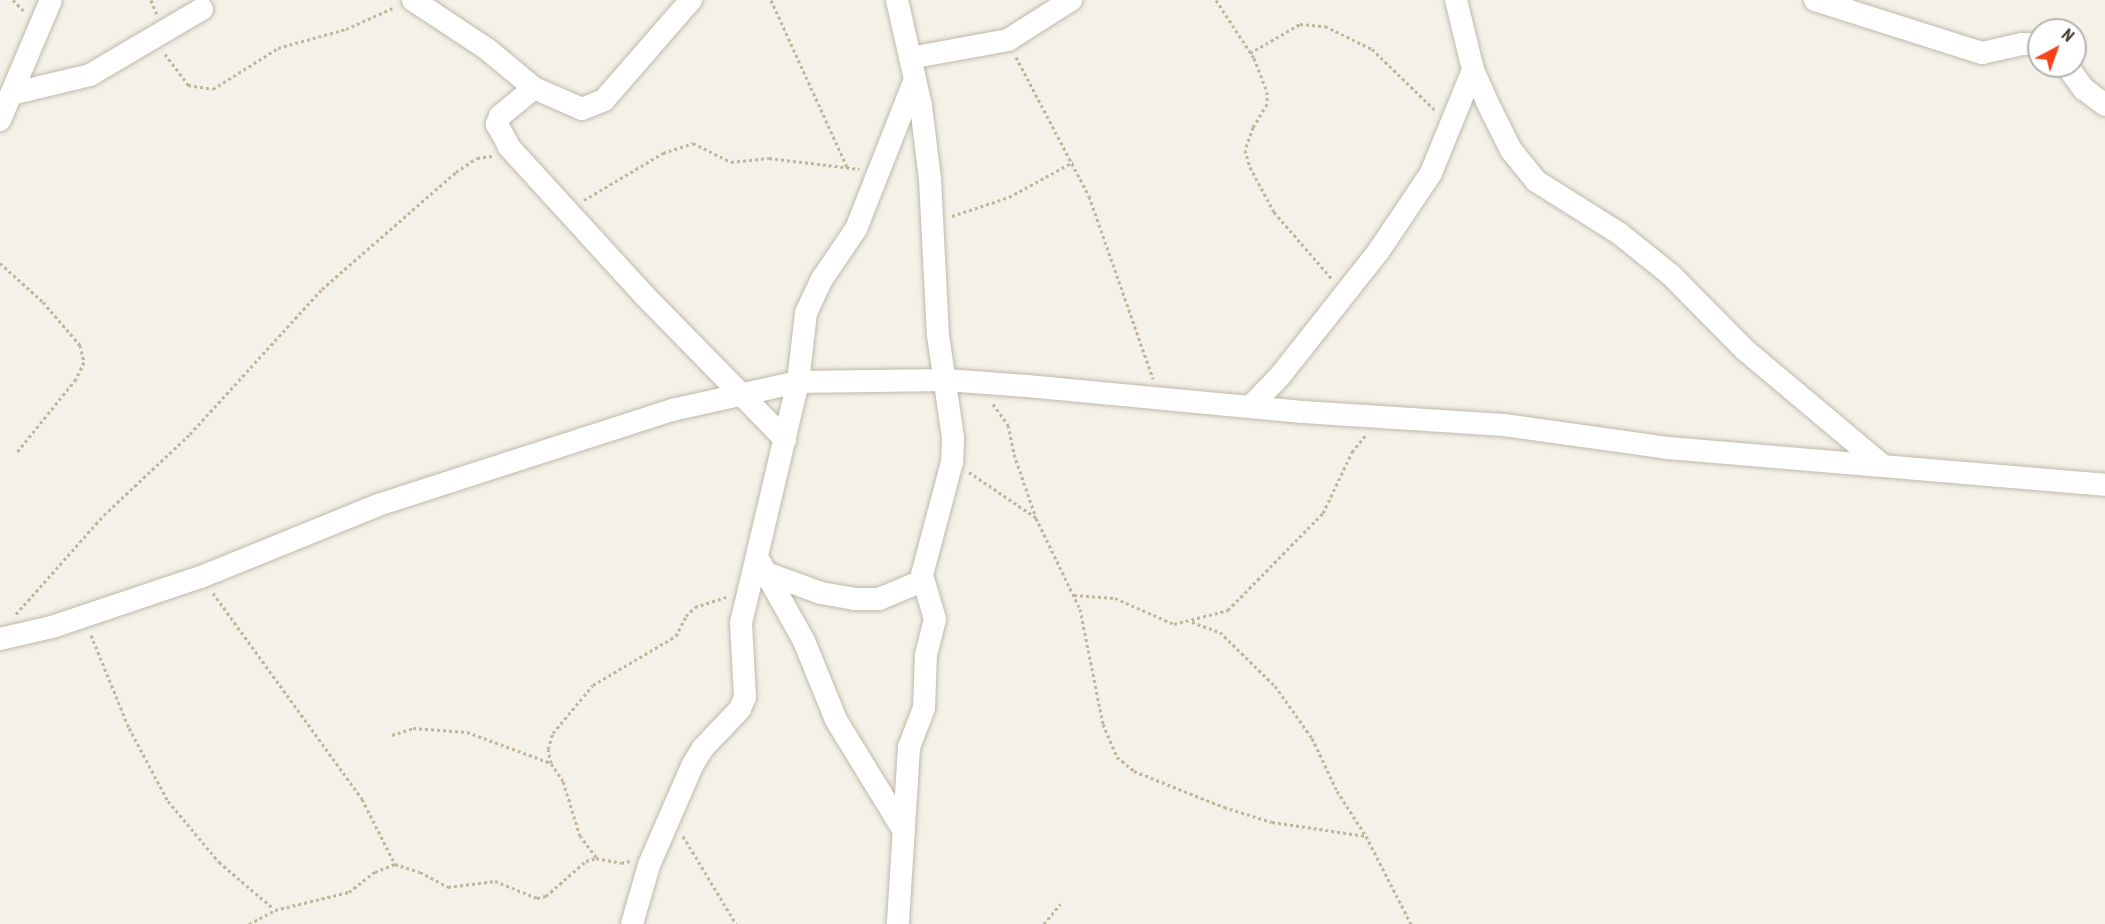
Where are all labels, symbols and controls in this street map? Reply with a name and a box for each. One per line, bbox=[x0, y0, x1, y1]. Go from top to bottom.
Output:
north arrow bbox=[2027, 18, 2087, 78]
text: N bbox=[2058, 25, 2078, 46]

